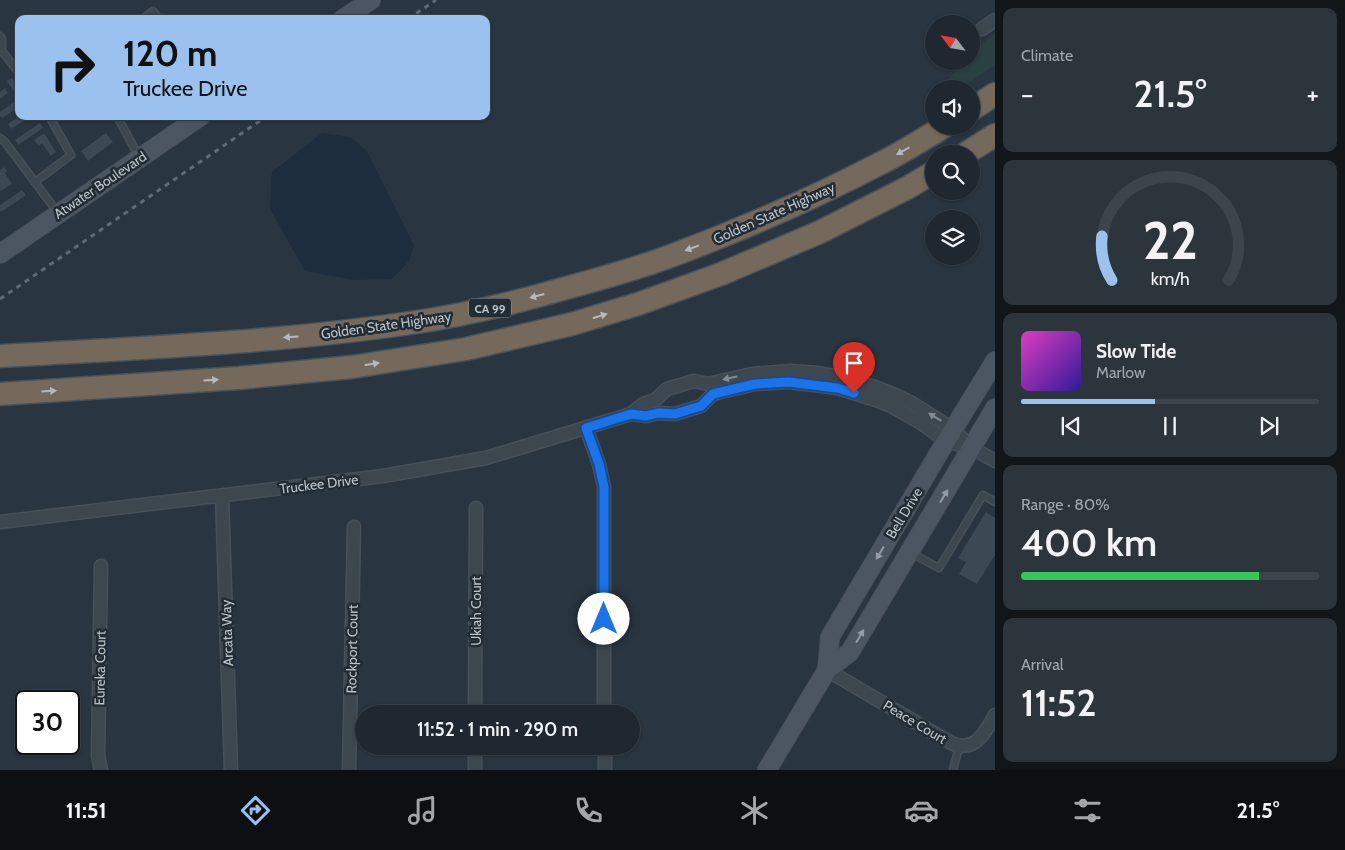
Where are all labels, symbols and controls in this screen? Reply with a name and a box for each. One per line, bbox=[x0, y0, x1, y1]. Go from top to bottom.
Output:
north arrow bbox=[925, 15, 980, 70]
map controls bbox=[925, 15, 980, 265]
text: 120 m bbox=[123, 32, 217, 75]
icon: right bbox=[40, 35, 105, 100]
text: Climate bbox=[1021, 46, 1073, 65]
text: 21.5° bbox=[1133, 70, 1207, 117]
text: Truckee Drive bbox=[123, 75, 247, 102]
text: − bbox=[1021, 77, 1033, 111]
text: + bbox=[1307, 77, 1319, 111]
button: sound bbox=[925, 80, 980, 135]
button: search bbox=[925, 145, 980, 200]
one-way arrow bbox=[897, 146, 910, 155]
street label: Atwater Boulevard bbox=[50, 147, 150, 223]
street label: Golden State Highway bbox=[710, 178, 838, 248]
text: 22 bbox=[1142, 209, 1198, 272]
button: layers bbox=[925, 210, 980, 265]
one-way arrow bbox=[684, 244, 699, 252]
text: km/h bbox=[1150, 268, 1190, 289]
one-way arrow bbox=[530, 292, 545, 300]
road number: CA 99 bbox=[469, 298, 511, 318]
street label: Golden State Highway bbox=[320, 307, 452, 343]
one-way arrow bbox=[592, 311, 607, 319]
one-way arrow bbox=[283, 334, 299, 342]
text: Slow Tide bbox=[1096, 340, 1176, 363]
pin bbox=[833, 342, 875, 393]
icon: arrive bbox=[840, 349, 868, 377]
one-way arrow bbox=[365, 360, 381, 368]
text: Marlow bbox=[1096, 363, 1146, 382]
one-way arrow bbox=[203, 375, 219, 383]
one-way arrow bbox=[721, 375, 737, 383]
one-way arrow bbox=[41, 387, 57, 395]
icon: previous bbox=[1057, 412, 1085, 440]
icon: pause bbox=[1156, 412, 1184, 440]
icon: next bbox=[1255, 412, 1283, 440]
one-way arrow bbox=[928, 413, 941, 422]
street label: Truckee Drive bbox=[279, 470, 359, 498]
street label: Bell Drive bbox=[882, 484, 926, 542]
one-way arrow bbox=[939, 489, 948, 502]
text: Range · 80% bbox=[1021, 495, 1110, 514]
text: 400 km bbox=[1021, 519, 1157, 566]
one-way arrow bbox=[876, 546, 885, 559]
street label: Ukiah Court bbox=[467, 576, 485, 646]
position arrow bbox=[577, 592, 629, 644]
street label: Arcata Way bbox=[217, 599, 237, 667]
street label: Rockport Court bbox=[342, 604, 362, 694]
one-way arrow bbox=[856, 629, 865, 642]
street label: Eureka Court bbox=[90, 630, 110, 706]
text: Arrival bbox=[1021, 655, 1064, 674]
text: 11:52 bbox=[1021, 679, 1097, 726]
speed limit sign: 30 bbox=[15, 690, 80, 755]
street label: Peace Court bbox=[880, 696, 950, 748]
text: 11:52 · 1 min · 290 m bbox=[417, 718, 578, 741]
icon: directions bbox=[238, 793, 273, 828]
icon: music bbox=[405, 793, 440, 828]
icon: phone bbox=[571, 793, 606, 828]
icon: climate bbox=[737, 793, 772, 828]
icon: car bbox=[904, 793, 939, 828]
icon: filters bbox=[1070, 793, 1105, 828]
text: 11:51 bbox=[66, 797, 107, 824]
text: 21.5° bbox=[1236, 797, 1279, 824]

